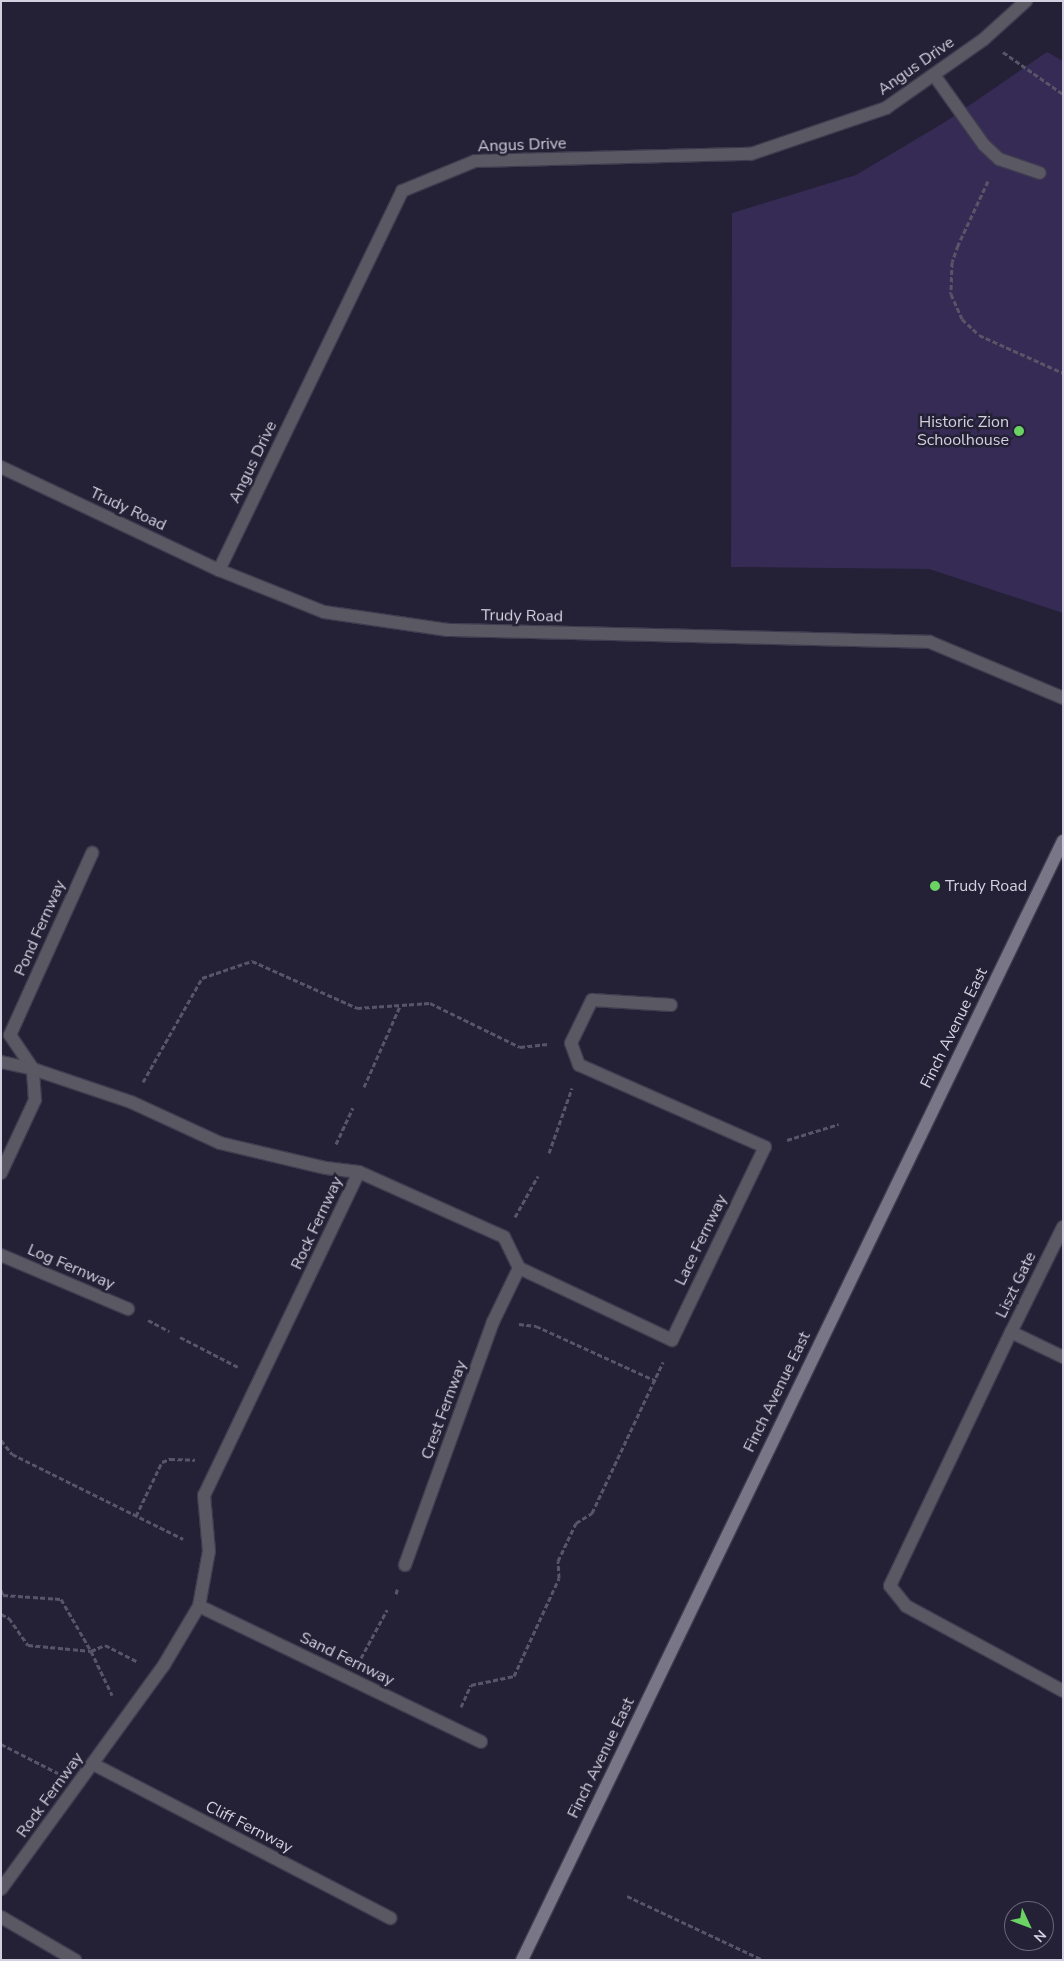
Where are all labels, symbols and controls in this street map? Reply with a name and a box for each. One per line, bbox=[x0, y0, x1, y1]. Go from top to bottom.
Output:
street label: Angus Drive bbox=[874, 33, 958, 99]
street label: Angus Drive bbox=[477, 134, 567, 156]
place label: Historic Zion Schoolhouse bbox=[917, 412, 1009, 450]
street label: Angus Drive bbox=[225, 418, 281, 506]
marker: Historic Zion Schoolhouse bbox=[1013, 425, 1025, 437]
street label: Trudy Road bbox=[87, 483, 169, 535]
street label: Trudy Road bbox=[481, 606, 563, 626]
place label: Trudy Road bbox=[945, 876, 1027, 896]
street label: Pond Fernway bbox=[10, 877, 70, 979]
marker: Trudy Road bbox=[929, 880, 941, 892]
street label: Finch Avenue East bbox=[917, 965, 991, 1091]
street label: Rock Fernway bbox=[287, 1173, 347, 1273]
street label: Lace Fernway bbox=[671, 1191, 731, 1289]
street label: Log Fernway bbox=[25, 1240, 117, 1294]
street label: Liszt Gate bbox=[992, 1249, 1040, 1321]
street label: Finch Avenue East bbox=[740, 1329, 814, 1455]
street label: Crest Fernway bbox=[417, 1358, 471, 1462]
street label: Sand Fernway bbox=[297, 1628, 397, 1690]
street label: Finch Avenue East bbox=[564, 1695, 638, 1821]
street label: Rock Fernway bbox=[13, 1749, 87, 1841]
street label: Cliff Fernway bbox=[202, 1797, 296, 1857]
north arrow bbox=[1004, 1901, 1054, 1951]
text: N bbox=[1029, 1926, 1050, 1946]

